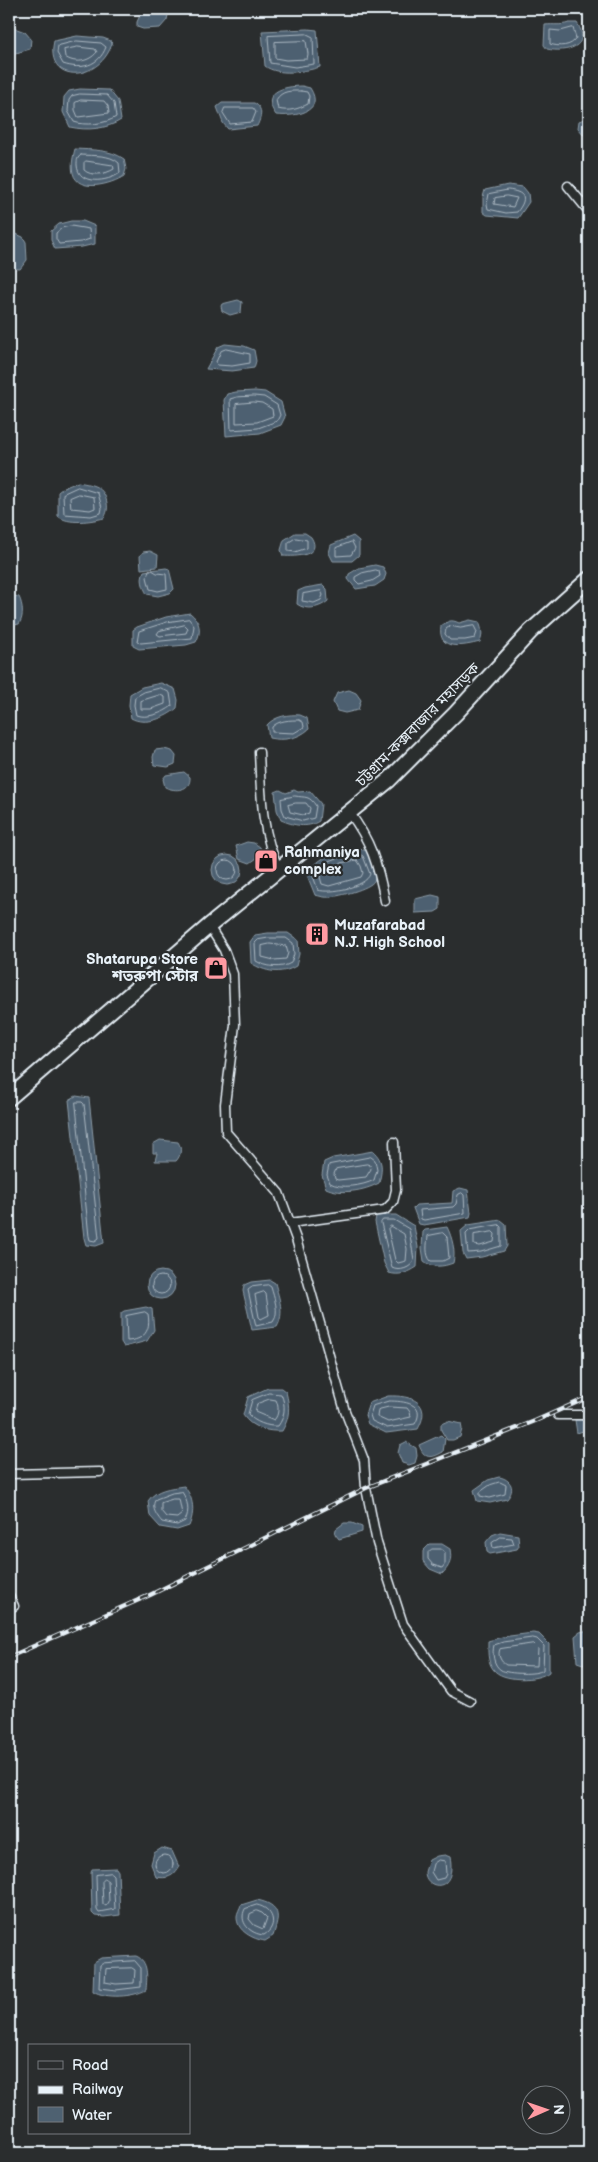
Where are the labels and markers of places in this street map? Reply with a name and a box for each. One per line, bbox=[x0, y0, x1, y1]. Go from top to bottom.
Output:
place label: Rahmaniya complex bbox=[284, 843, 360, 879]
shop icon: Rahmaniya complex bbox=[253, 848, 279, 874]
place label: Muzafarabad N.J. High School bbox=[334, 916, 445, 952]
building icon: Muzafarabad N.J. High School bbox=[304, 921, 330, 947]
place label: Shatarupa Store শতরুপা স্টোর bbox=[86, 950, 199, 986]
shop icon: Shatarupa Store শতরুপা স্টোর bbox=[203, 955, 229, 981]

